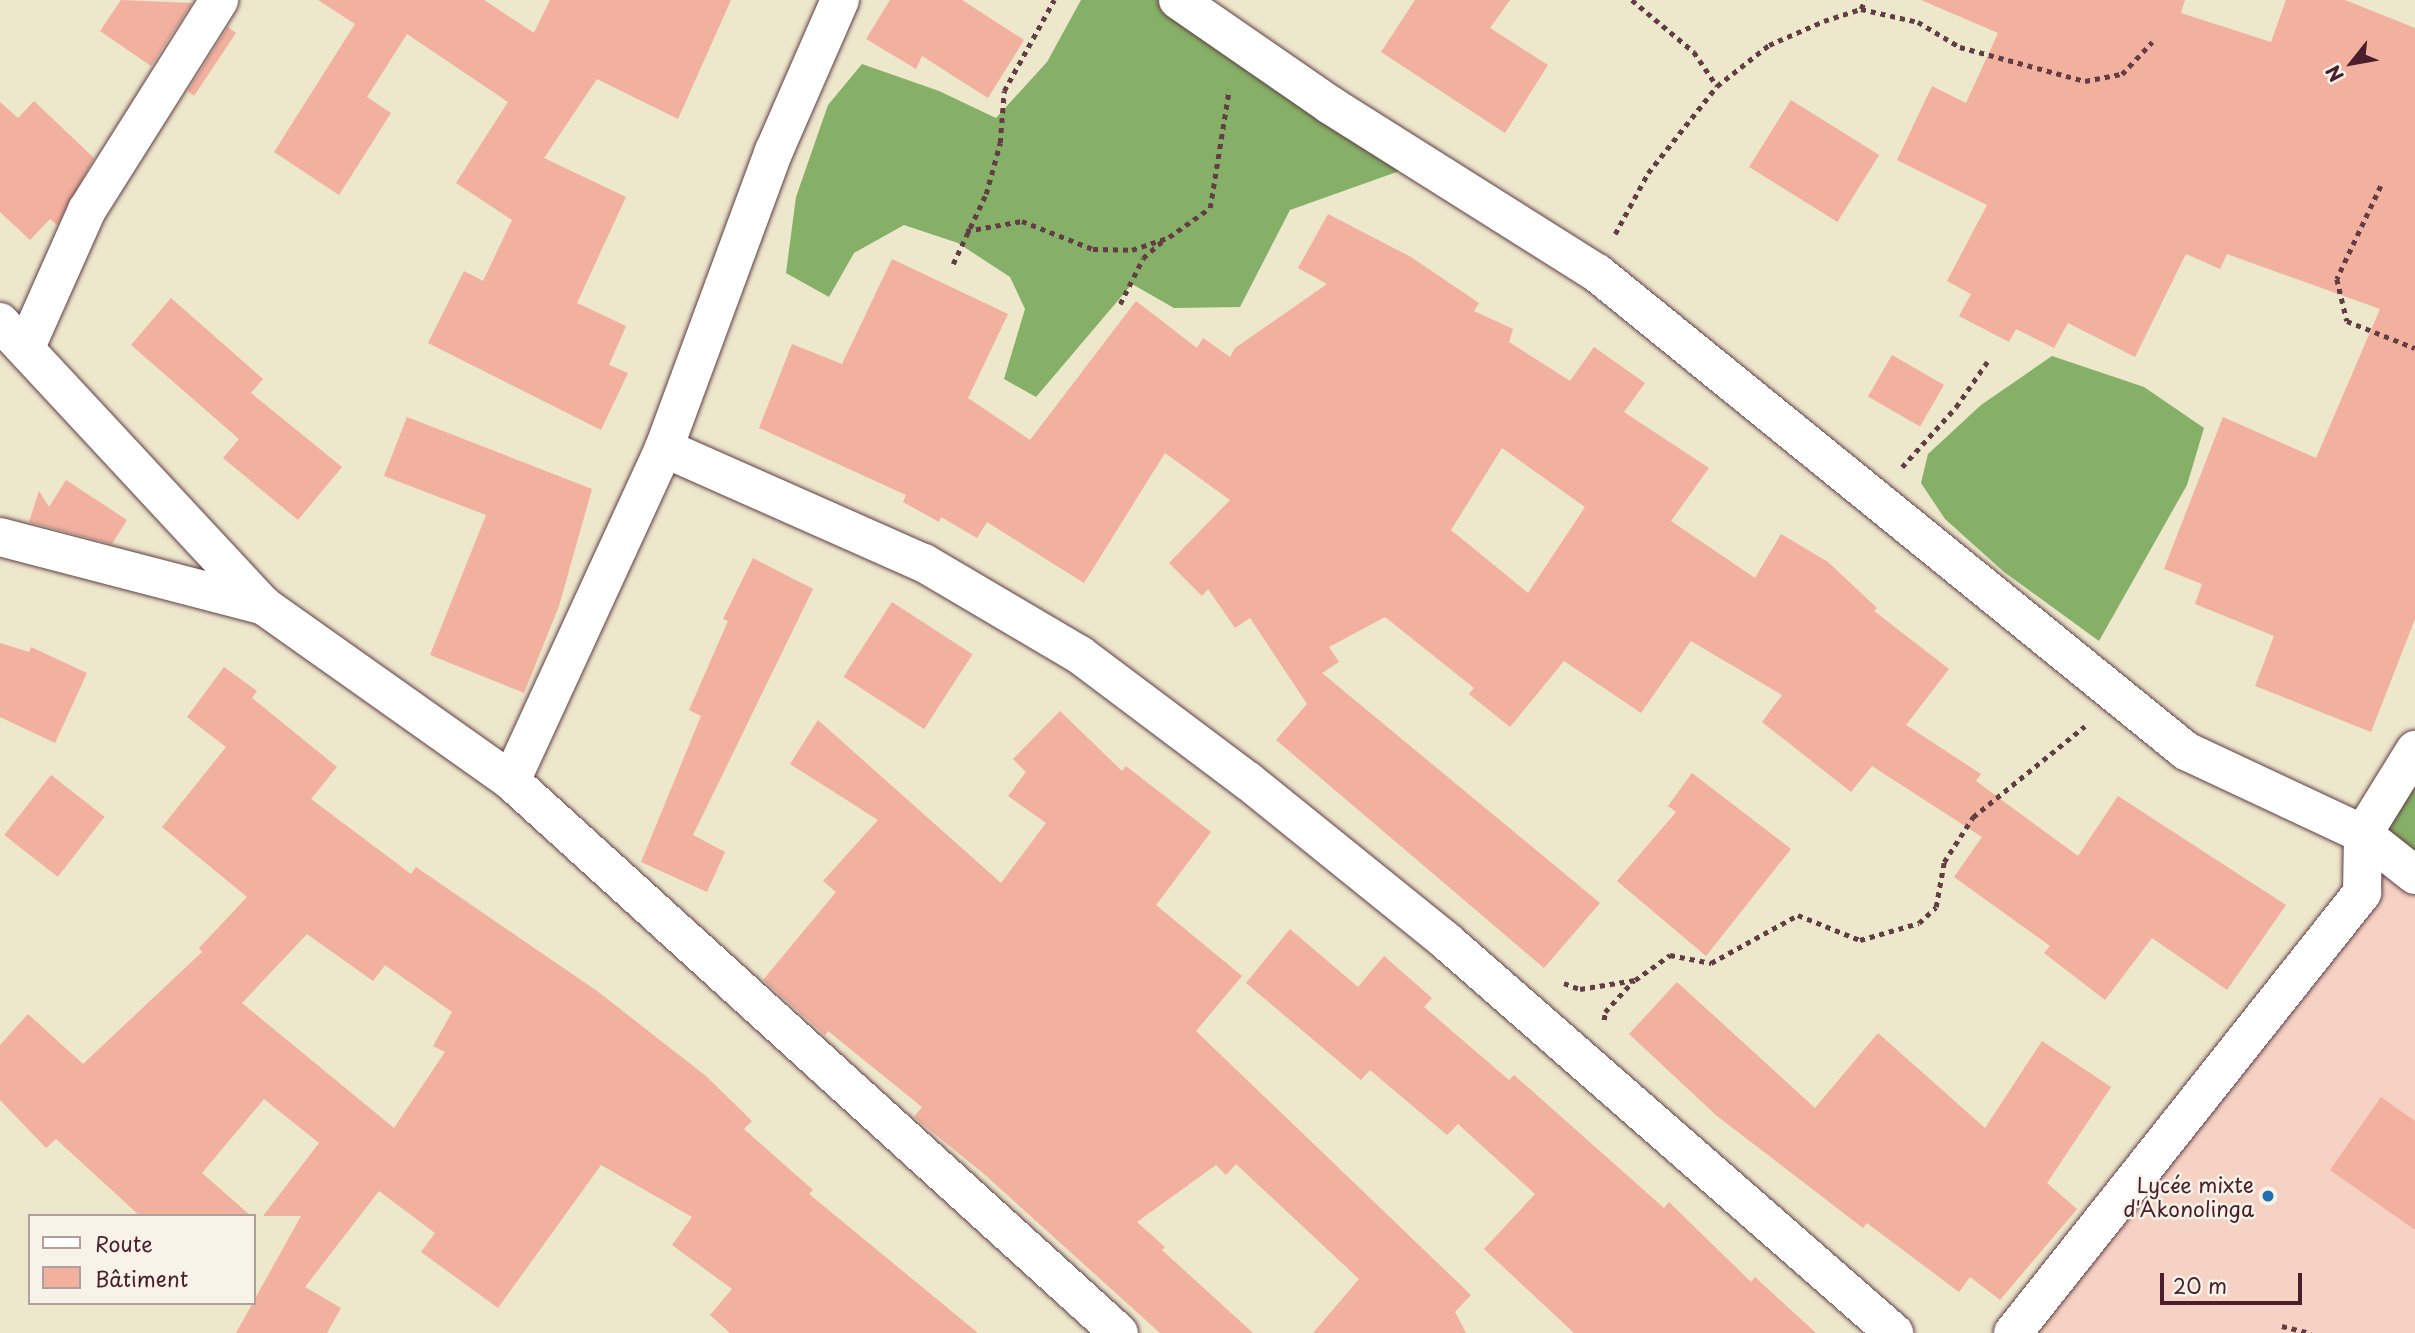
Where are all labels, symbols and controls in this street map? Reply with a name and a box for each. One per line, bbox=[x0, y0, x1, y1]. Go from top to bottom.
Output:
north arrow bbox=[2317, 28, 2387, 98]
text: N bbox=[2318, 60, 2350, 87]
place label: Lycée mixte d'Akonolinga bbox=[2123, 1171, 2254, 1221]
marker: Lycée mixte d'Akonolinga bbox=[2260, 1188, 2276, 1204]
legend bbox=[28, 1214, 256, 1305]
text: Route bbox=[95, 1227, 153, 1259]
scale bar bbox=[2163, 1260, 2305, 1304]
text: Bâtiment bbox=[95, 1262, 188, 1294]
text: 20 m bbox=[2173, 1269, 2227, 1301]

